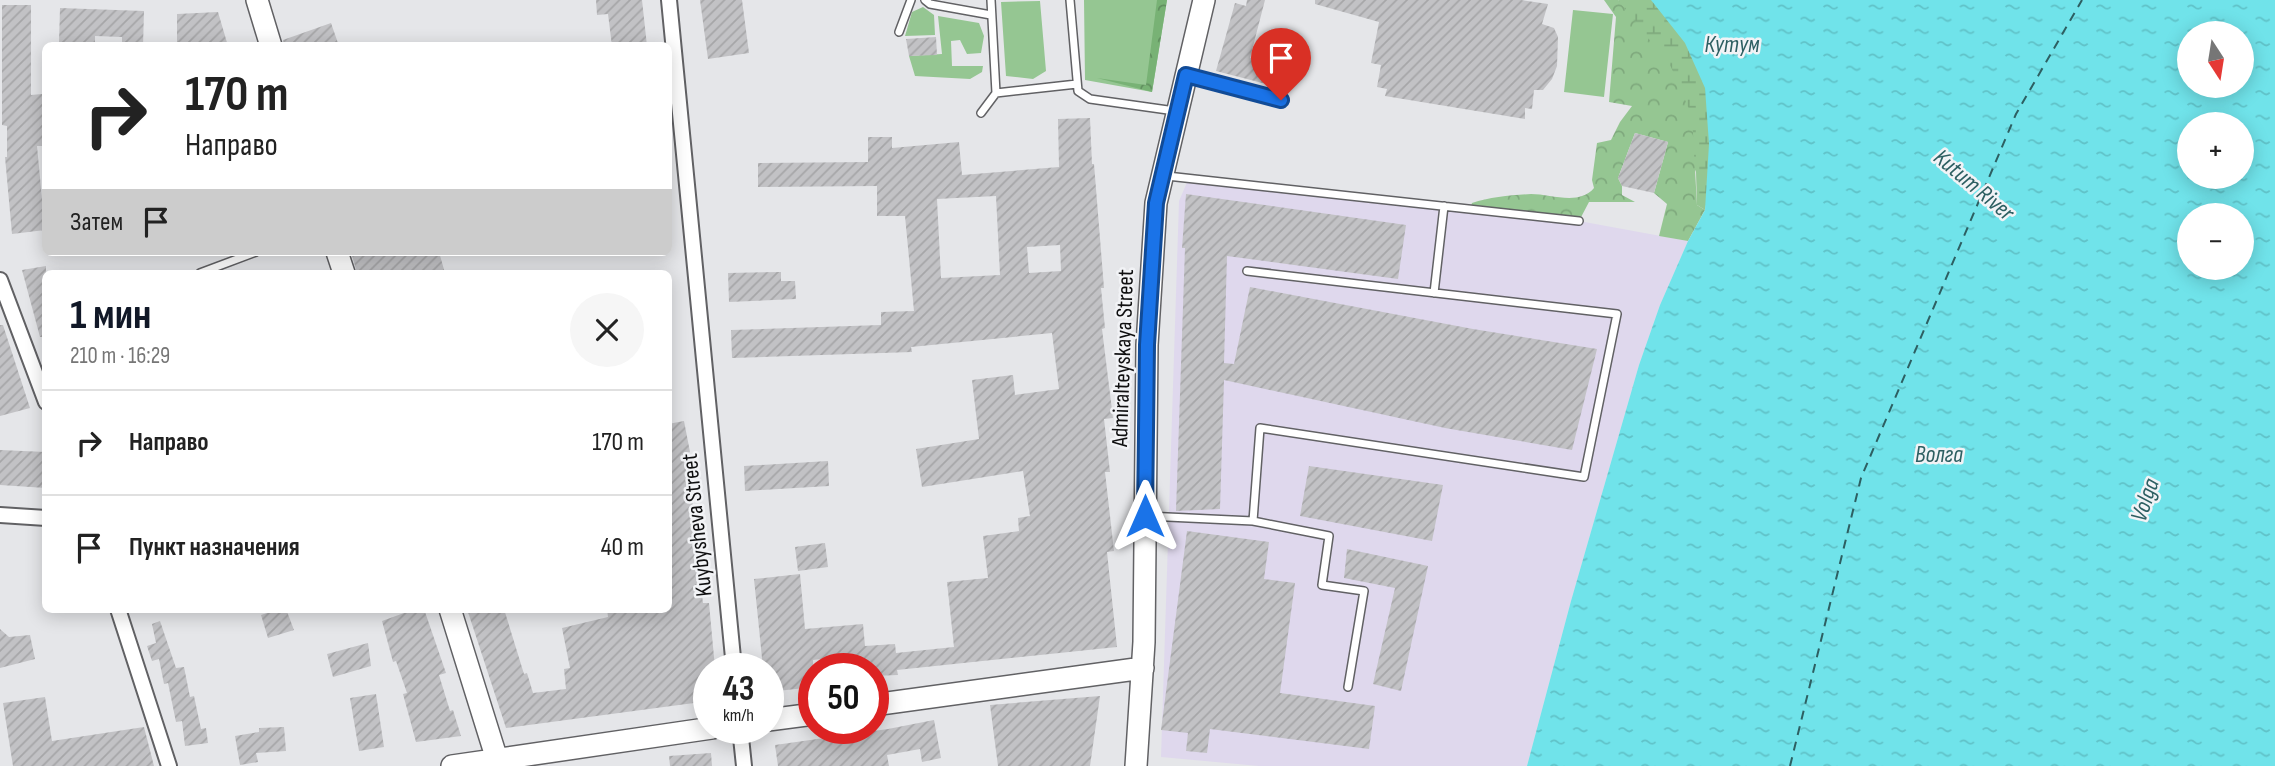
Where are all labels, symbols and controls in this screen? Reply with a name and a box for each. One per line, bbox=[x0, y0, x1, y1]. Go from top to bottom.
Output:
north arrow bbox=[2177, 21, 2254, 98]
map controls bbox=[2177, 21, 2254, 280]
pin bbox=[1251, 28, 1311, 100]
water label: Кутум bbox=[1705, 30, 1760, 59]
icon: arrive bbox=[1262, 39, 1300, 77]
text: 170 m bbox=[185, 66, 289, 125]
icon: right bbox=[70, 70, 161, 161]
button: + bbox=[2177, 112, 2254, 189]
text: Направо bbox=[185, 126, 278, 165]
water label: Kutum River bbox=[1928, 143, 2021, 228]
icon: arrive bbox=[137, 203, 175, 241]
button: − bbox=[2177, 203, 2254, 280]
text: Затем bbox=[70, 207, 123, 238]
street label: Admiralteyskaya Street bbox=[1106, 269, 1140, 448]
text: 1 мин bbox=[70, 290, 151, 341]
button: close bbox=[570, 293, 644, 367]
text: 210 m · 16:29 bbox=[70, 342, 170, 370]
icon: right bbox=[70, 424, 108, 462]
text: Направо bbox=[129, 427, 208, 458]
text: 170 m bbox=[592, 427, 644, 458]
water label: Волга bbox=[1915, 440, 1963, 469]
street label: Kuybysheva Street bbox=[676, 452, 718, 598]
water label: Volga bbox=[2124, 474, 2166, 525]
position arrow bbox=[1108, 479, 1182, 553]
icon: arrive bbox=[70, 529, 108, 567]
text: Пункт назначения bbox=[129, 532, 300, 563]
text: 40 m bbox=[601, 532, 644, 563]
speed limit sign: 50 bbox=[798, 653, 889, 744]
text: 43 bbox=[722, 668, 755, 711]
text: km/h bbox=[723, 705, 754, 726]

